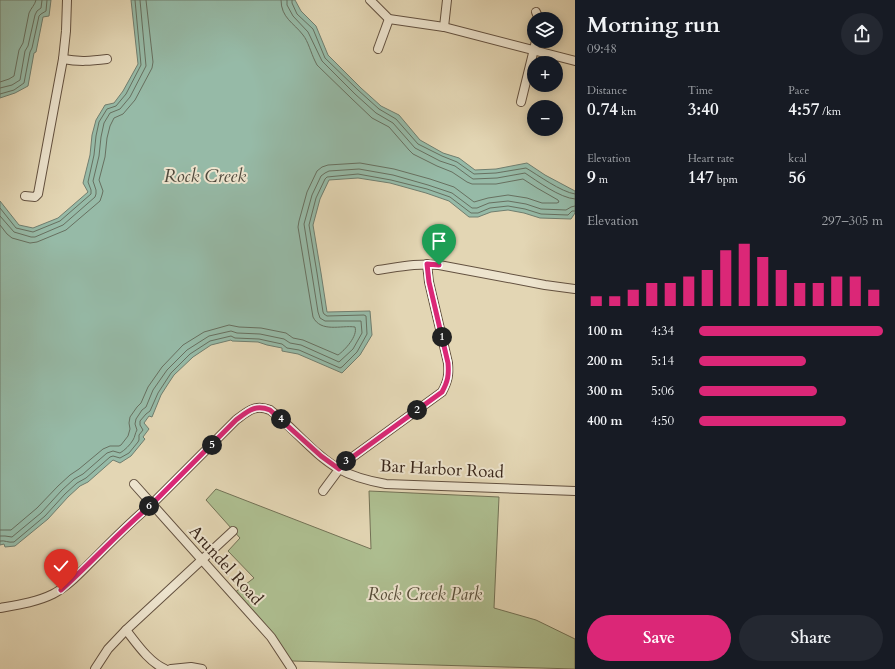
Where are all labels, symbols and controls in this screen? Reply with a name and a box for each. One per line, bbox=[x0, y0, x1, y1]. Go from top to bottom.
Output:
text: Morning run bbox=[587, 10, 720, 40]
map controls bbox=[527, 12, 563, 136]
button: layers bbox=[527, 12, 563, 48]
button: share bbox=[841, 13, 883, 55]
text: 09:48 bbox=[587, 40, 617, 58]
button: + bbox=[527, 56, 563, 92]
text: Distance bbox=[587, 83, 627, 98]
text: Time bbox=[688, 83, 713, 98]
text: Pace bbox=[788, 83, 810, 98]
text: 0.74 bbox=[587, 98, 618, 121]
text: 3:40 bbox=[688, 98, 719, 121]
text: 4:57 bbox=[788, 98, 819, 121]
button: − bbox=[527, 100, 563, 136]
text: km bbox=[618, 104, 636, 119]
text: /km bbox=[819, 104, 841, 119]
text: Elevation bbox=[587, 151, 631, 166]
text: Heart rate bbox=[688, 151, 734, 166]
text: kcal bbox=[788, 151, 807, 166]
water label: Rock Creek bbox=[164, 164, 246, 189]
text: 9 bbox=[587, 166, 596, 189]
text: 147 bbox=[688, 166, 714, 189]
text: 56 bbox=[788, 166, 806, 189]
text: m bbox=[596, 172, 608, 187]
text: bpm bbox=[714, 172, 738, 187]
text: Elevation bbox=[587, 212, 639, 230]
text: 297–305 m bbox=[821, 212, 883, 230]
pin bbox=[422, 224, 456, 265]
icon: arrive bbox=[428, 230, 450, 252]
text: 100 m bbox=[587, 322, 622, 340]
text: 4:34 bbox=[651, 322, 674, 340]
pin: 1 bbox=[432, 327, 452, 347]
text: 1 bbox=[439, 329, 445, 344]
text: 200 m bbox=[587, 352, 622, 370]
text: 5:14 bbox=[651, 352, 674, 370]
text: 300 m bbox=[587, 382, 622, 400]
text: 5:06 bbox=[651, 382, 674, 400]
pin: 2 bbox=[407, 400, 427, 420]
text: 2 bbox=[414, 402, 420, 417]
pin: 4 bbox=[271, 409, 291, 429]
text: 4 bbox=[278, 411, 284, 426]
text: 400 m bbox=[587, 412, 622, 430]
text: 4:50 bbox=[651, 412, 674, 430]
pin: 5 bbox=[202, 435, 222, 455]
text: 5 bbox=[209, 437, 215, 452]
pin: 3 bbox=[336, 451, 356, 471]
text: 3 bbox=[343, 453, 349, 468]
street label: Bar Harbor Road bbox=[380, 454, 504, 484]
pin: 6 bbox=[139, 496, 159, 516]
text: 6 bbox=[146, 498, 152, 513]
street label: Arundel Road bbox=[184, 520, 268, 610]
pin bbox=[44, 549, 78, 590]
icon: check bbox=[50, 555, 72, 577]
park label: Rock Creek Park bbox=[368, 583, 483, 606]
button: Save bbox=[587, 615, 731, 661]
button: Share bbox=[739, 615, 883, 661]

